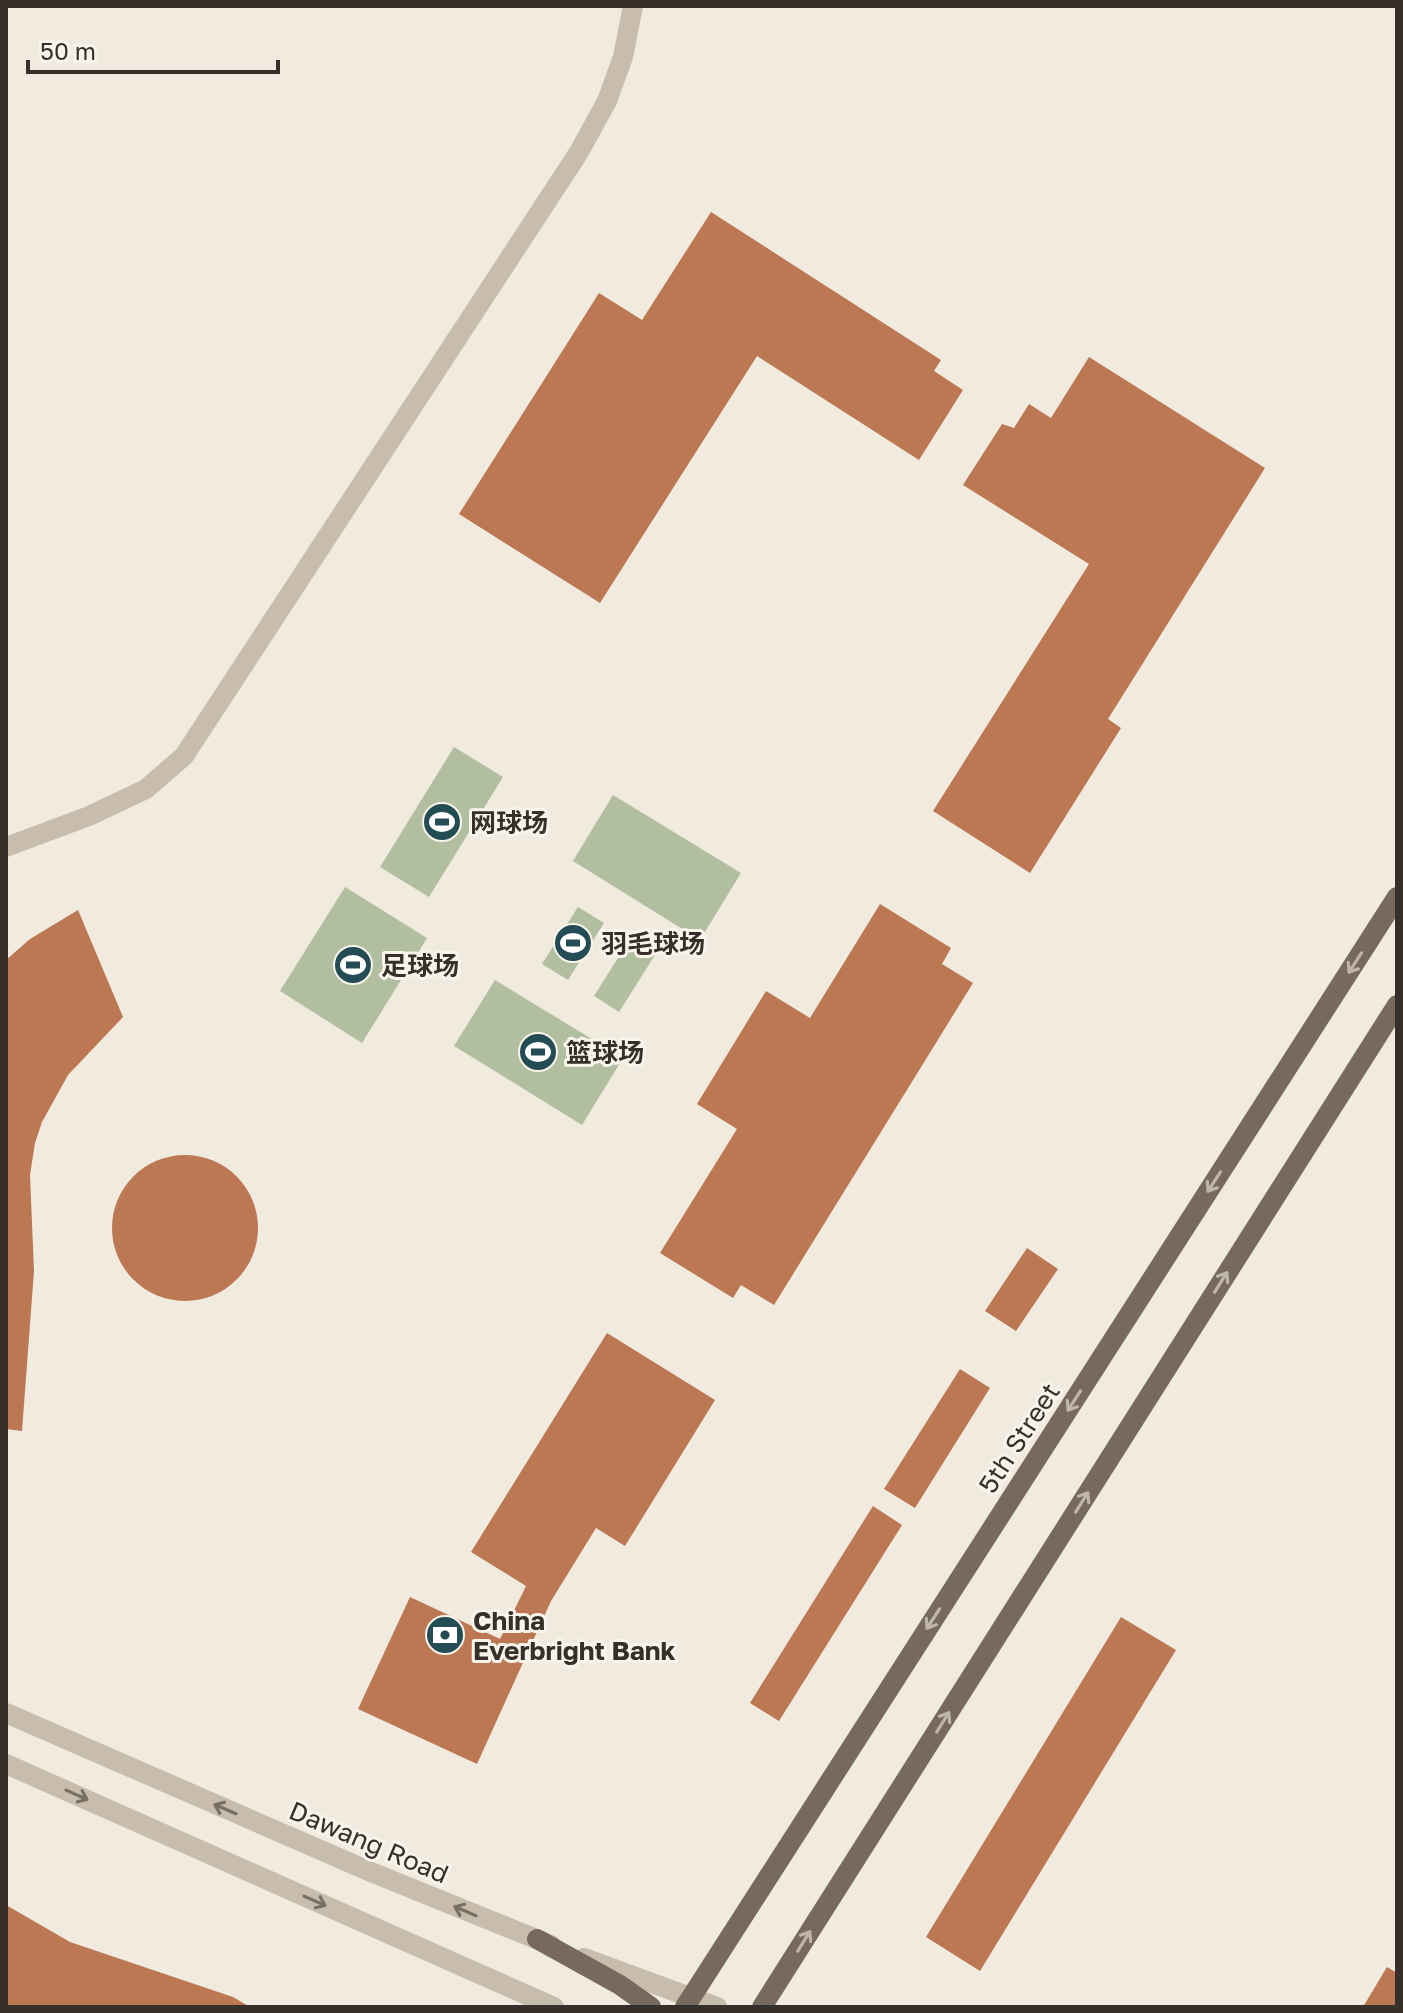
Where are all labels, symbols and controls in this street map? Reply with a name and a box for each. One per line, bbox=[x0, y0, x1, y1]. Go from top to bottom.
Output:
scale bar bbox=[28, 24, 278, 74]
text: 50 m bbox=[40, 36, 96, 65]
sports icon: 网球场 bbox=[421, 801, 463, 843]
place label: 网球场 bbox=[470, 807, 548, 838]
sports icon: 羽毛球场 bbox=[552, 922, 594, 964]
place label: 羽毛球场 bbox=[601, 928, 705, 959]
sports icon: 足球场 bbox=[332, 944, 374, 986]
place label: 足球场 bbox=[381, 950, 459, 981]
one-way arrow bbox=[1346, 951, 1362, 974]
sports icon: 篮球场 bbox=[517, 1031, 559, 1073]
place label: 篮球场 bbox=[566, 1037, 644, 1068]
one-way arrow bbox=[1206, 1170, 1222, 1193]
one-way arrow bbox=[1213, 1272, 1230, 1294]
street label: 5th Street bbox=[972, 1377, 1066, 1499]
one-way arrow bbox=[1065, 1389, 1082, 1411]
one-way arrow bbox=[1075, 1491, 1091, 1514]
place label: China Everbright Bank bbox=[473, 1605, 676, 1666]
one-way arrow bbox=[925, 1608, 942, 1630]
bank icon: China Everbright Bank bbox=[424, 1614, 466, 1656]
one-way arrow bbox=[934, 1711, 951, 1733]
one-way arrow bbox=[65, 1789, 89, 1804]
street label: Dawang Road bbox=[285, 1795, 453, 1889]
one-way arrow bbox=[214, 1801, 238, 1816]
one-way arrow bbox=[302, 1894, 327, 1909]
one-way arrow bbox=[453, 1902, 478, 1917]
one-way arrow bbox=[796, 1930, 812, 1953]

